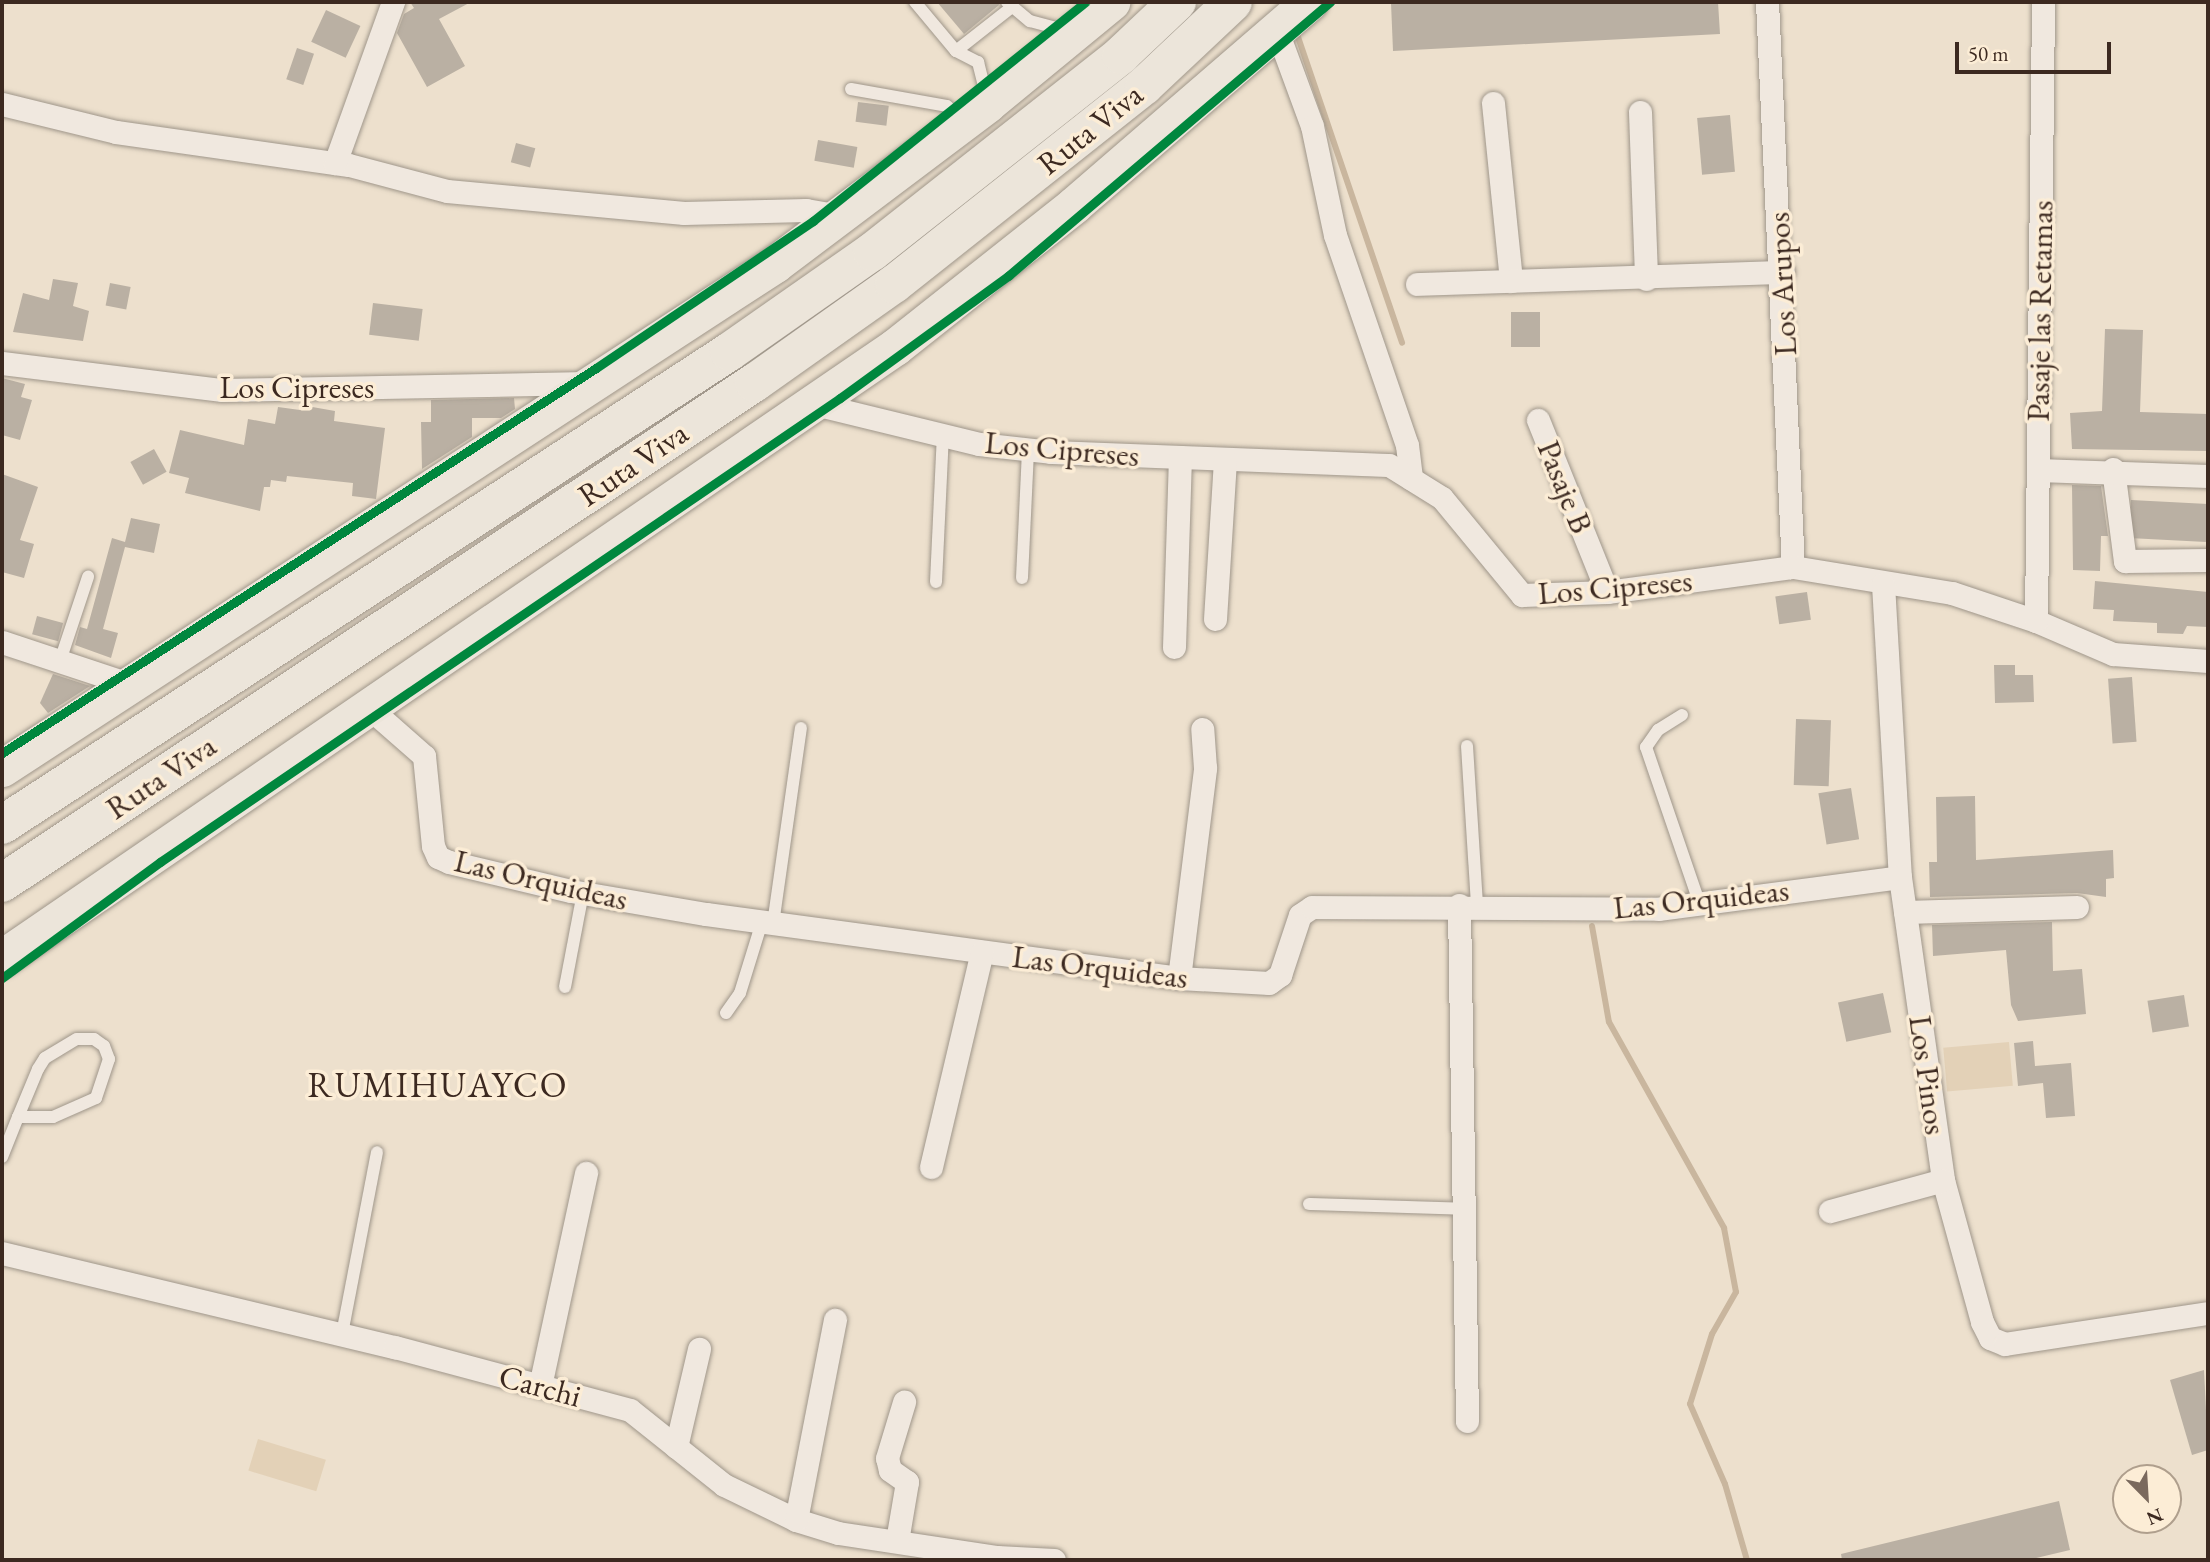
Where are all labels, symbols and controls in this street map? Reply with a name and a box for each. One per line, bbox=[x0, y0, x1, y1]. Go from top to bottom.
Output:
scale bar bbox=[1958, 28, 2114, 72]
text: 50 m bbox=[1968, 40, 2009, 67]
street label: Ruta Viva bbox=[1030, 75, 1150, 183]
street label: Pasaje las Retamas bbox=[2019, 200, 2061, 422]
street label: Los Arupos bbox=[1759, 211, 1805, 357]
street label: Los Cipreses bbox=[220, 368, 374, 406]
street label: Ruta Viva bbox=[571, 413, 695, 515]
street label: Los Cipreses bbox=[983, 423, 1141, 475]
street label: Pasaje B bbox=[1529, 435, 1601, 539]
street label: Los Cipreses bbox=[1536, 561, 1694, 613]
street label: Ruta Viva bbox=[99, 726, 223, 828]
street label: Las Orquideas bbox=[451, 841, 631, 919]
street label: Las Orquideas bbox=[1611, 871, 1791, 927]
street label: Las Orquideas bbox=[1010, 937, 1190, 997]
street label: Los Pinos bbox=[1901, 1013, 1955, 1137]
district label: RUMIHUAYCO bbox=[309, 1064, 567, 1106]
street label: Carchi bbox=[495, 1357, 585, 1415]
north arrow bbox=[2112, 1464, 2182, 1534]
text: N bbox=[2143, 1502, 2167, 1531]

